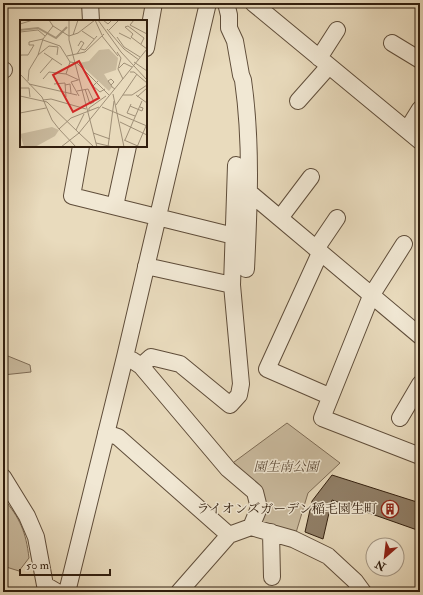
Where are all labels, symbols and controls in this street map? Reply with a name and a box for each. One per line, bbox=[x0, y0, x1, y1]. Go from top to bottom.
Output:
inset map bbox=[20, 20, 147, 147]
park label: 園生南公園 bbox=[253, 459, 320, 475]
building icon: ライオンズガーデン稲毛園生町 bbox=[380, 499, 400, 519]
place label: ライオンズガーデン稲毛園生町 bbox=[196, 501, 377, 517]
north arrow bbox=[365, 537, 405, 577]
scale bar bbox=[20, 551, 110, 577]
text: N bbox=[372, 557, 389, 574]
text: 50 m bbox=[26, 558, 50, 573]

